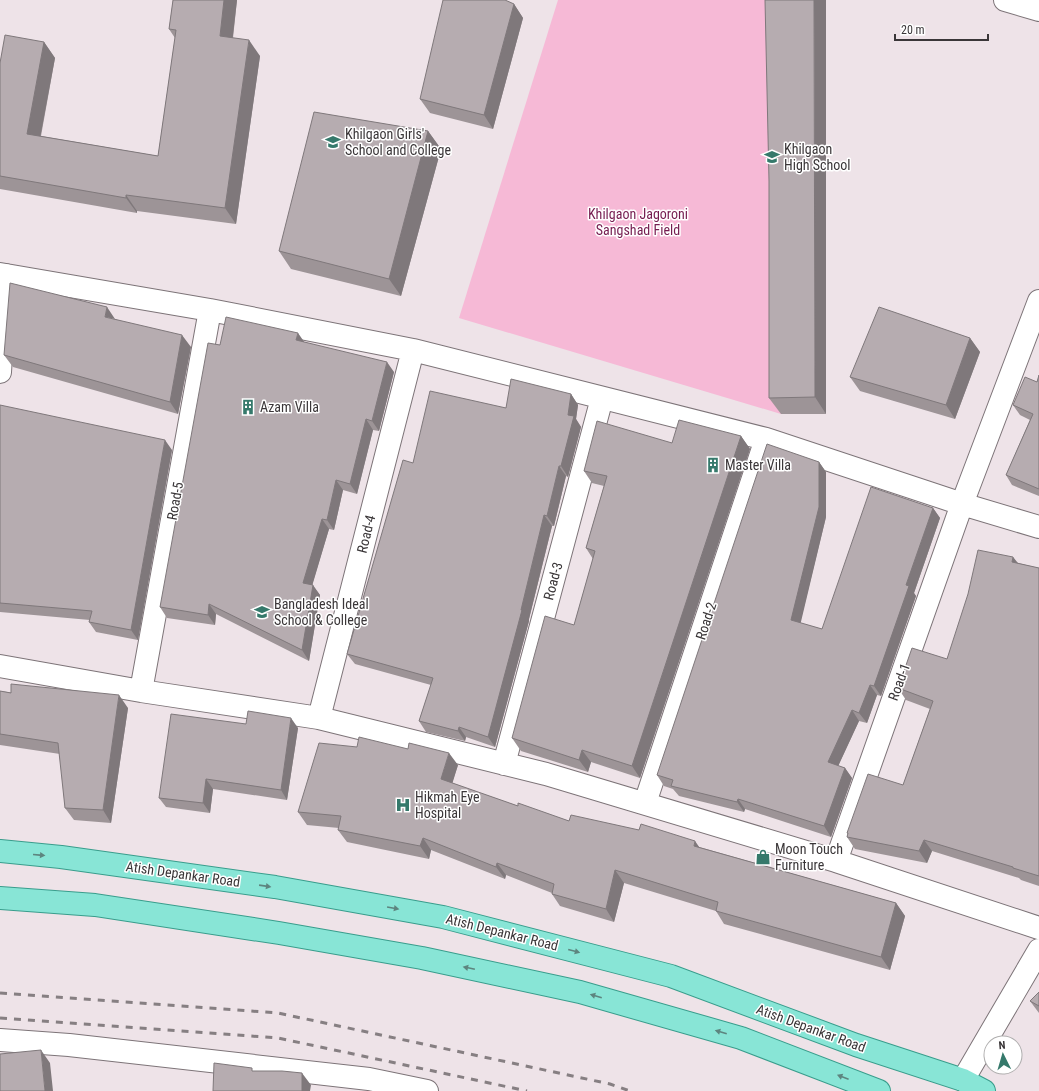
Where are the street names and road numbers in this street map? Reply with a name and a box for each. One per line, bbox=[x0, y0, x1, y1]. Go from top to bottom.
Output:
street label: Road-5 bbox=[164, 481, 186, 521]
street label: Road-4 bbox=[354, 513, 378, 555]
street label: Road-3 bbox=[540, 560, 566, 602]
street label: Road-2 bbox=[692, 600, 720, 642]
street label: Road-1 bbox=[885, 661, 913, 703]
street label: Atish Depankar Road bbox=[125, 858, 241, 890]
street label: Atish Depankar Road bbox=[444, 910, 560, 954]
street label: Atish Depankar Road bbox=[754, 1001, 868, 1055]

